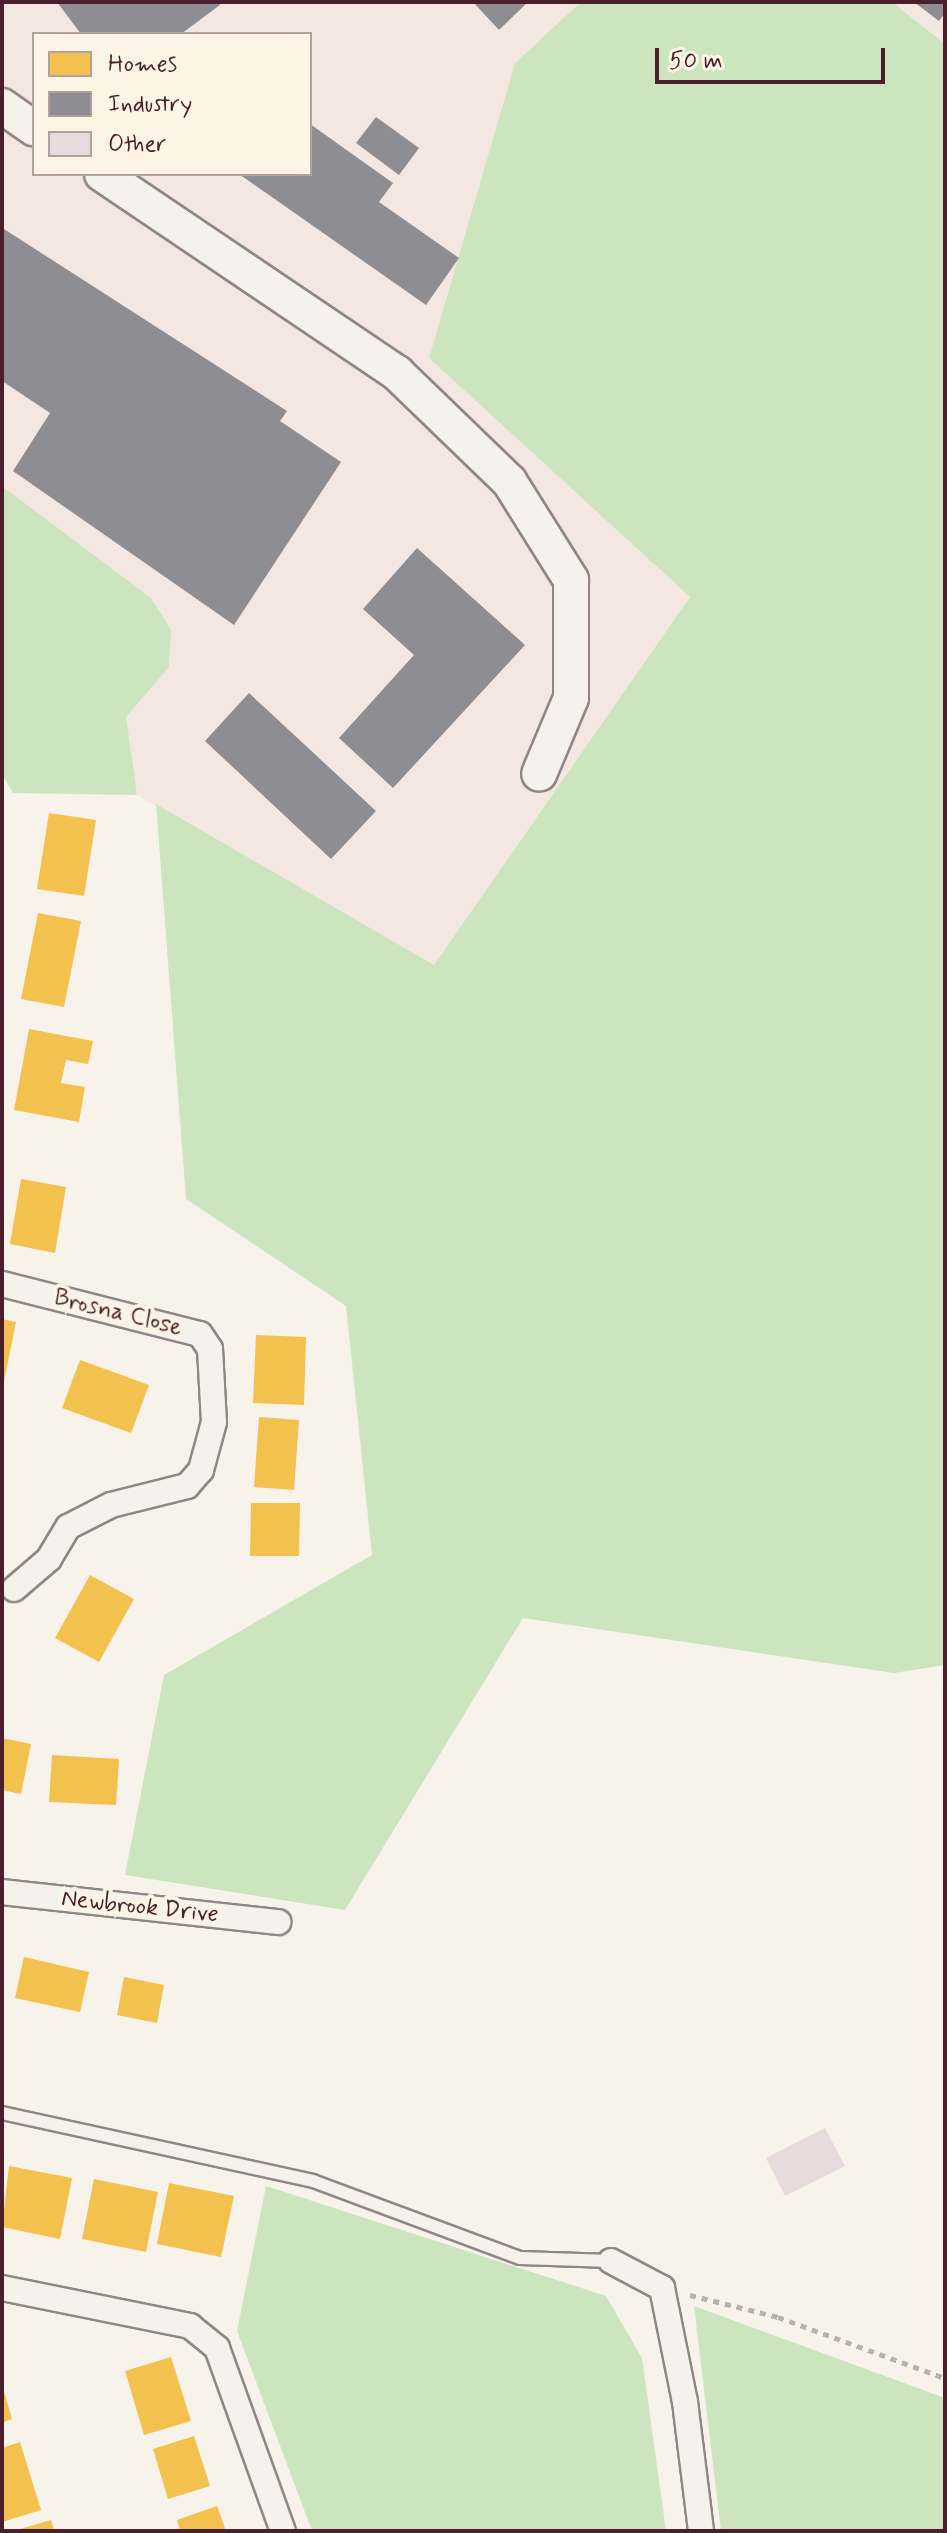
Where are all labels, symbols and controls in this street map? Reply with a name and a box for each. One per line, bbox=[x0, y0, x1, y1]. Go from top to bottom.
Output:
legend bbox=[32, 32, 312, 176]
scale bar bbox=[659, 32, 889, 82]
text: 50 m bbox=[669, 46, 723, 77]
text: Homes bbox=[108, 49, 177, 80]
text: Industry bbox=[108, 89, 192, 120]
text: Other bbox=[108, 129, 166, 160]
street label: Brosna Close bbox=[51, 1283, 185, 1343]
street label: Newbrook Drive bbox=[61, 1884, 219, 1930]

